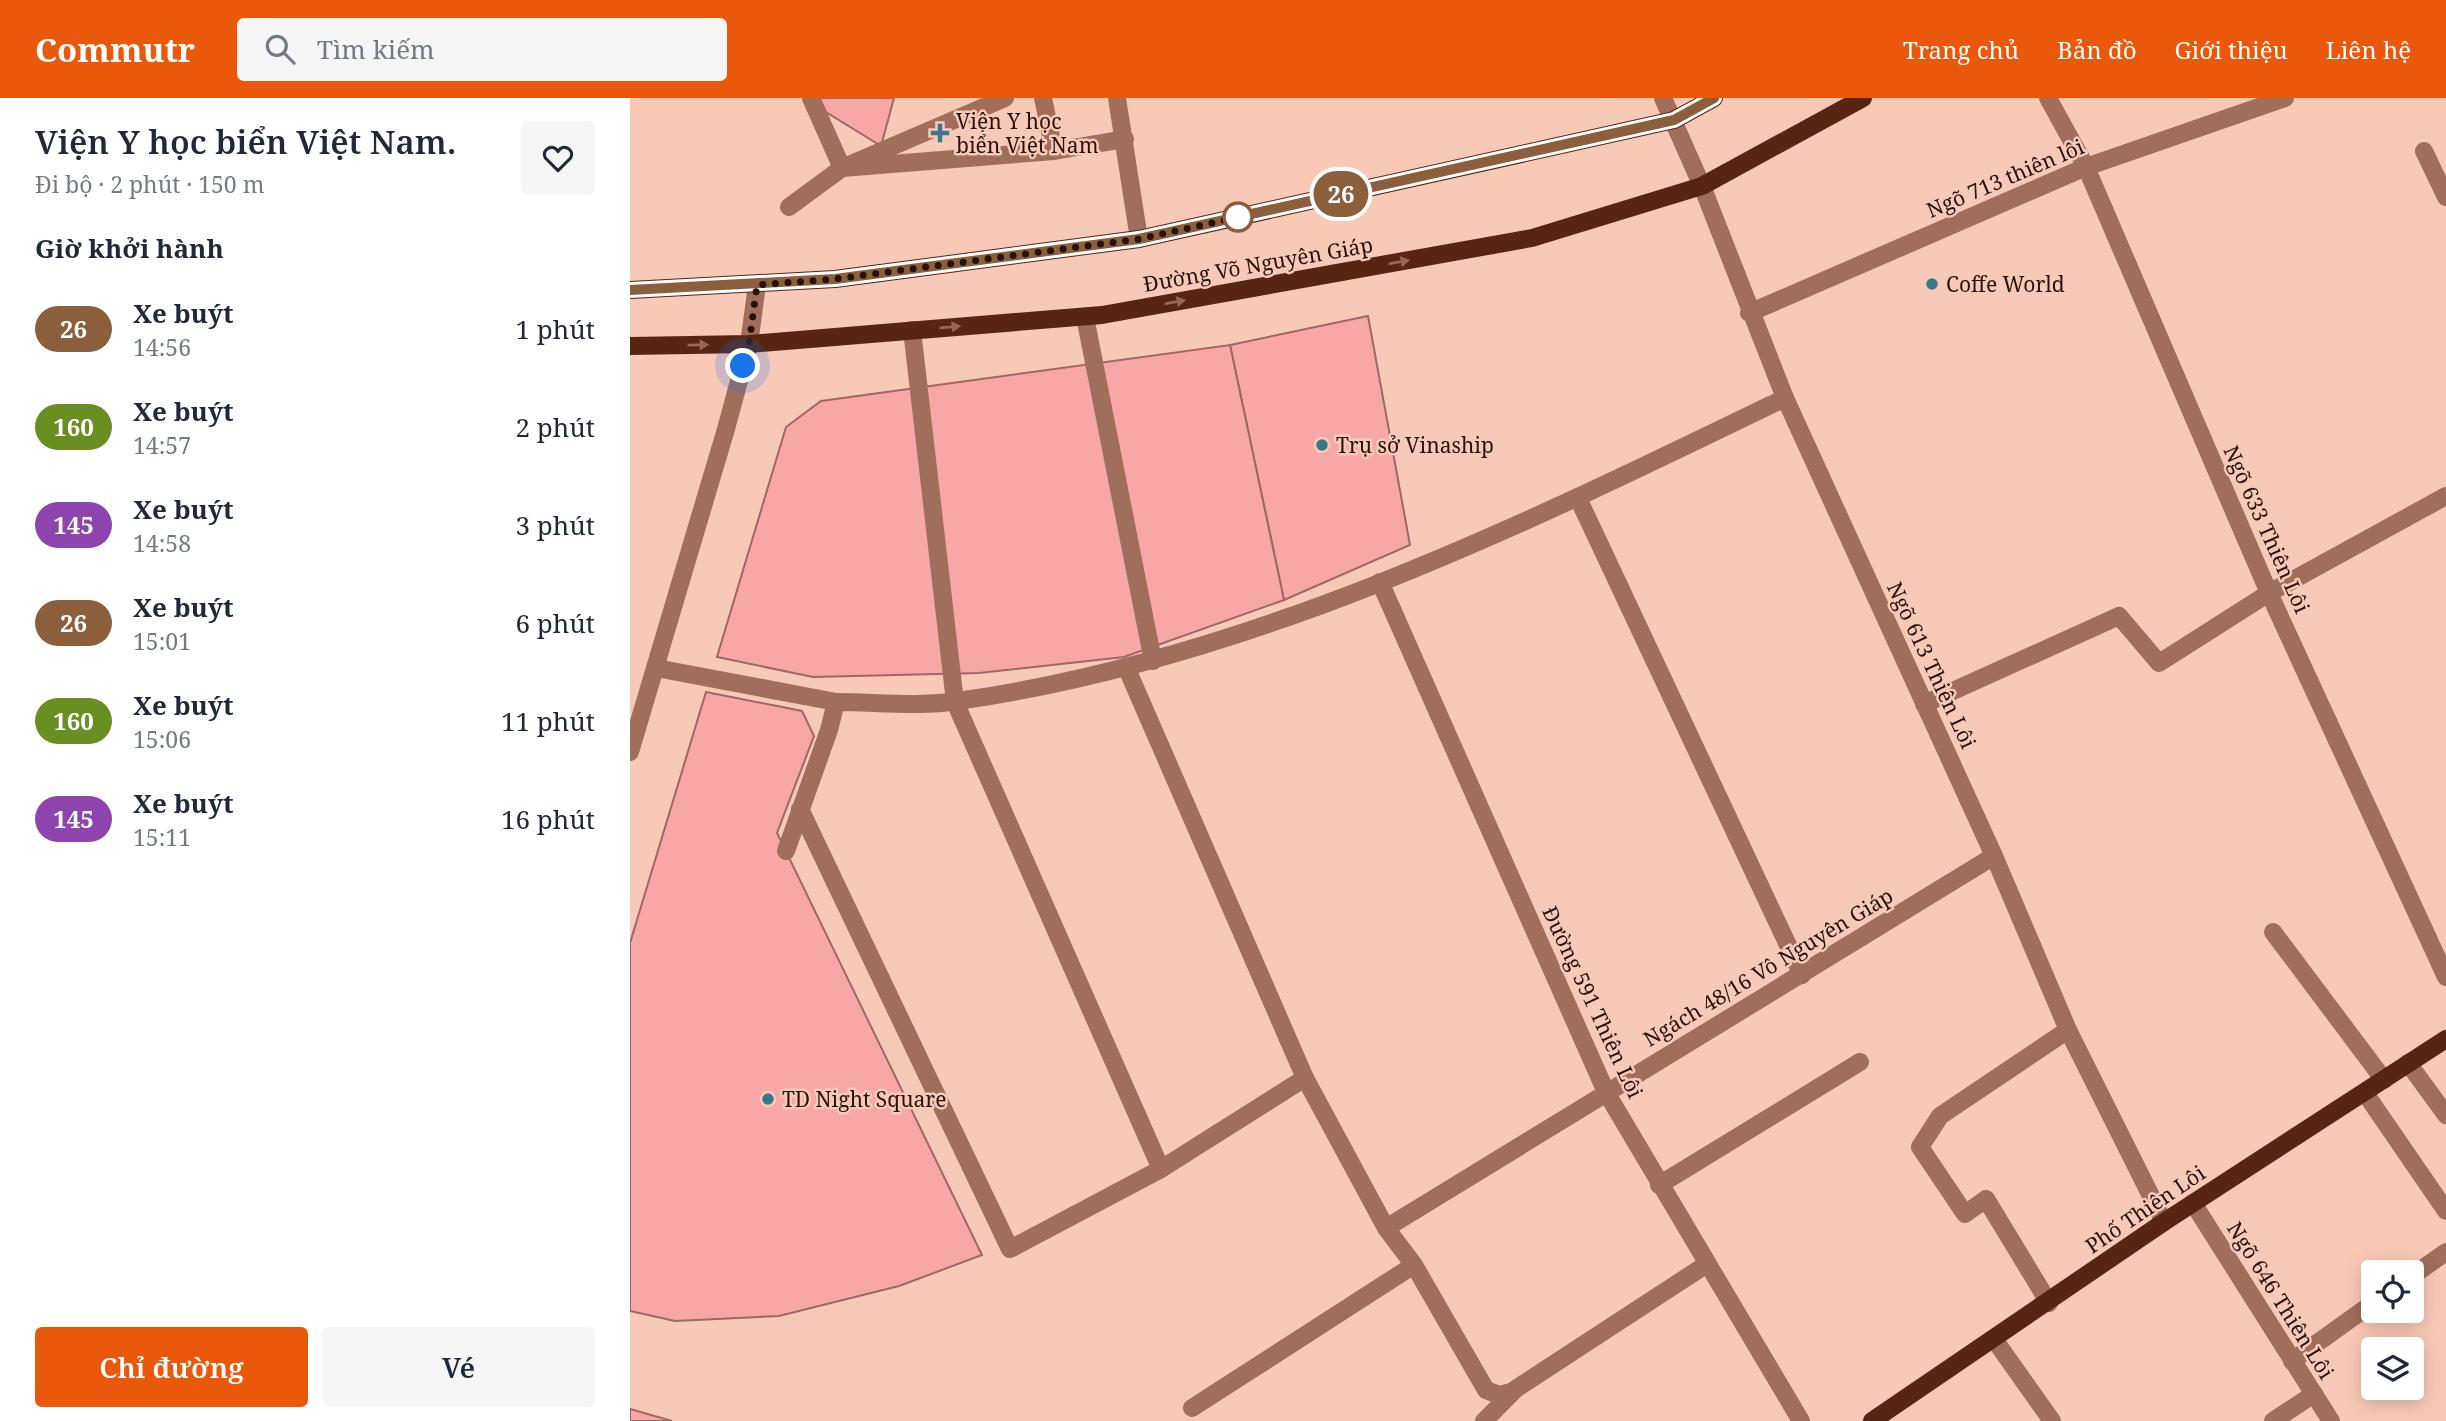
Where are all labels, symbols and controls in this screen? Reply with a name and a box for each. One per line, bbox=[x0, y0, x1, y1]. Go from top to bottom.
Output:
search box bbox=[237, 18, 727, 81]
text: Commutr bbox=[35, 27, 195, 72]
icon: search bbox=[261, 30, 299, 68]
text: Tìm kiếm bbox=[317, 31, 435, 67]
text: Trang chủ bbox=[1903, 33, 2019, 66]
text: Bản đồ bbox=[2057, 33, 2136, 66]
text: Giới thiệu bbox=[2174, 33, 2288, 66]
text: Liên hệ bbox=[2326, 33, 2411, 66]
place label: Viện Y học biển Việt Nam bbox=[956, 107, 1099, 159]
text: Viện Y học biển Việt Nam. bbox=[35, 119, 456, 164]
button: heart bbox=[521, 121, 595, 195]
marker: Viện Y học biển Việt Nam bbox=[930, 123, 950, 143]
street label: Ngõ 713 thiên lôi bbox=[1922, 132, 2088, 224]
text: Đi bộ · 2 phút · 150 m bbox=[35, 168, 264, 200]
line badge: 26 bbox=[1310, 171, 1372, 217]
text: 26 bbox=[1327, 177, 1355, 210]
unlabelled marker bbox=[1223, 202, 1253, 232]
text: Giờ khởi hành bbox=[35, 230, 224, 266]
street label: Đường Võ Nguyên Giáp bbox=[1141, 230, 1375, 298]
one-way arrow bbox=[1388, 256, 1410, 267]
place label: Coffe World bbox=[1946, 270, 2065, 298]
marker: Coffe World bbox=[1924, 276, 1940, 292]
text: Xe buýt bbox=[133, 295, 234, 331]
one-way arrow bbox=[1164, 296, 1186, 307]
text: 1 phút bbox=[516, 311, 595, 347]
text: 26 bbox=[60, 312, 87, 345]
one-way arrow bbox=[939, 322, 961, 333]
text: 14:56 bbox=[133, 331, 191, 363]
one-way arrow bbox=[687, 339, 709, 350]
your location bbox=[725, 348, 760, 383]
text: Xe buýt bbox=[133, 393, 234, 429]
text: 2 phút bbox=[516, 409, 595, 445]
text: 160 bbox=[53, 410, 94, 443]
text: 14:57 bbox=[133, 429, 191, 461]
place label: Trụ sở Vinaship bbox=[1336, 431, 1494, 459]
marker: Trụ sở Vinaship bbox=[1314, 437, 1330, 453]
street label: Ngõ 633 Thiên Lôi bbox=[2217, 441, 2317, 617]
text: Xe buýt bbox=[133, 491, 234, 527]
text: 3 phút bbox=[516, 507, 595, 543]
text: 145 bbox=[53, 508, 94, 541]
text: 14:58 bbox=[133, 527, 191, 559]
street label: Ngõ 613 Thiên Lôi bbox=[1881, 577, 1983, 753]
text: Xe buýt bbox=[133, 589, 234, 625]
text: 6 phút bbox=[516, 605, 595, 641]
text: 26 bbox=[60, 606, 87, 639]
text: 15:01 bbox=[133, 625, 191, 657]
text: Xe buýt bbox=[133, 687, 234, 723]
text: 11 phút bbox=[501, 703, 595, 739]
text: 160 bbox=[53, 704, 94, 737]
text: 15:06 bbox=[133, 723, 191, 755]
text: Xe buýt bbox=[133, 785, 234, 821]
text: 16 phút bbox=[501, 801, 595, 837]
text: 145 bbox=[53, 802, 94, 835]
text: 15:11 bbox=[133, 821, 191, 853]
street label: Ngách 48/16 Vô Nguyên Giáp bbox=[1638, 881, 1898, 1053]
street label: Đường 591 Thiên Lôi bbox=[1536, 902, 1650, 1103]
place label: TD Night Square bbox=[782, 1085, 946, 1113]
marker: TD Night Square bbox=[760, 1091, 776, 1107]
street label: Phố Thiên Lôi bbox=[2080, 1158, 2211, 1259]
street label: Ngõ 646 Thiên Lôi bbox=[2221, 1216, 2341, 1384]
map controls bbox=[2361, 1260, 2424, 1400]
button: locate bbox=[2361, 1260, 2424, 1323]
button: Chỉ đường bbox=[35, 1327, 308, 1407]
button: Vé bbox=[322, 1327, 595, 1407]
button: layers bbox=[2361, 1337, 2424, 1400]

